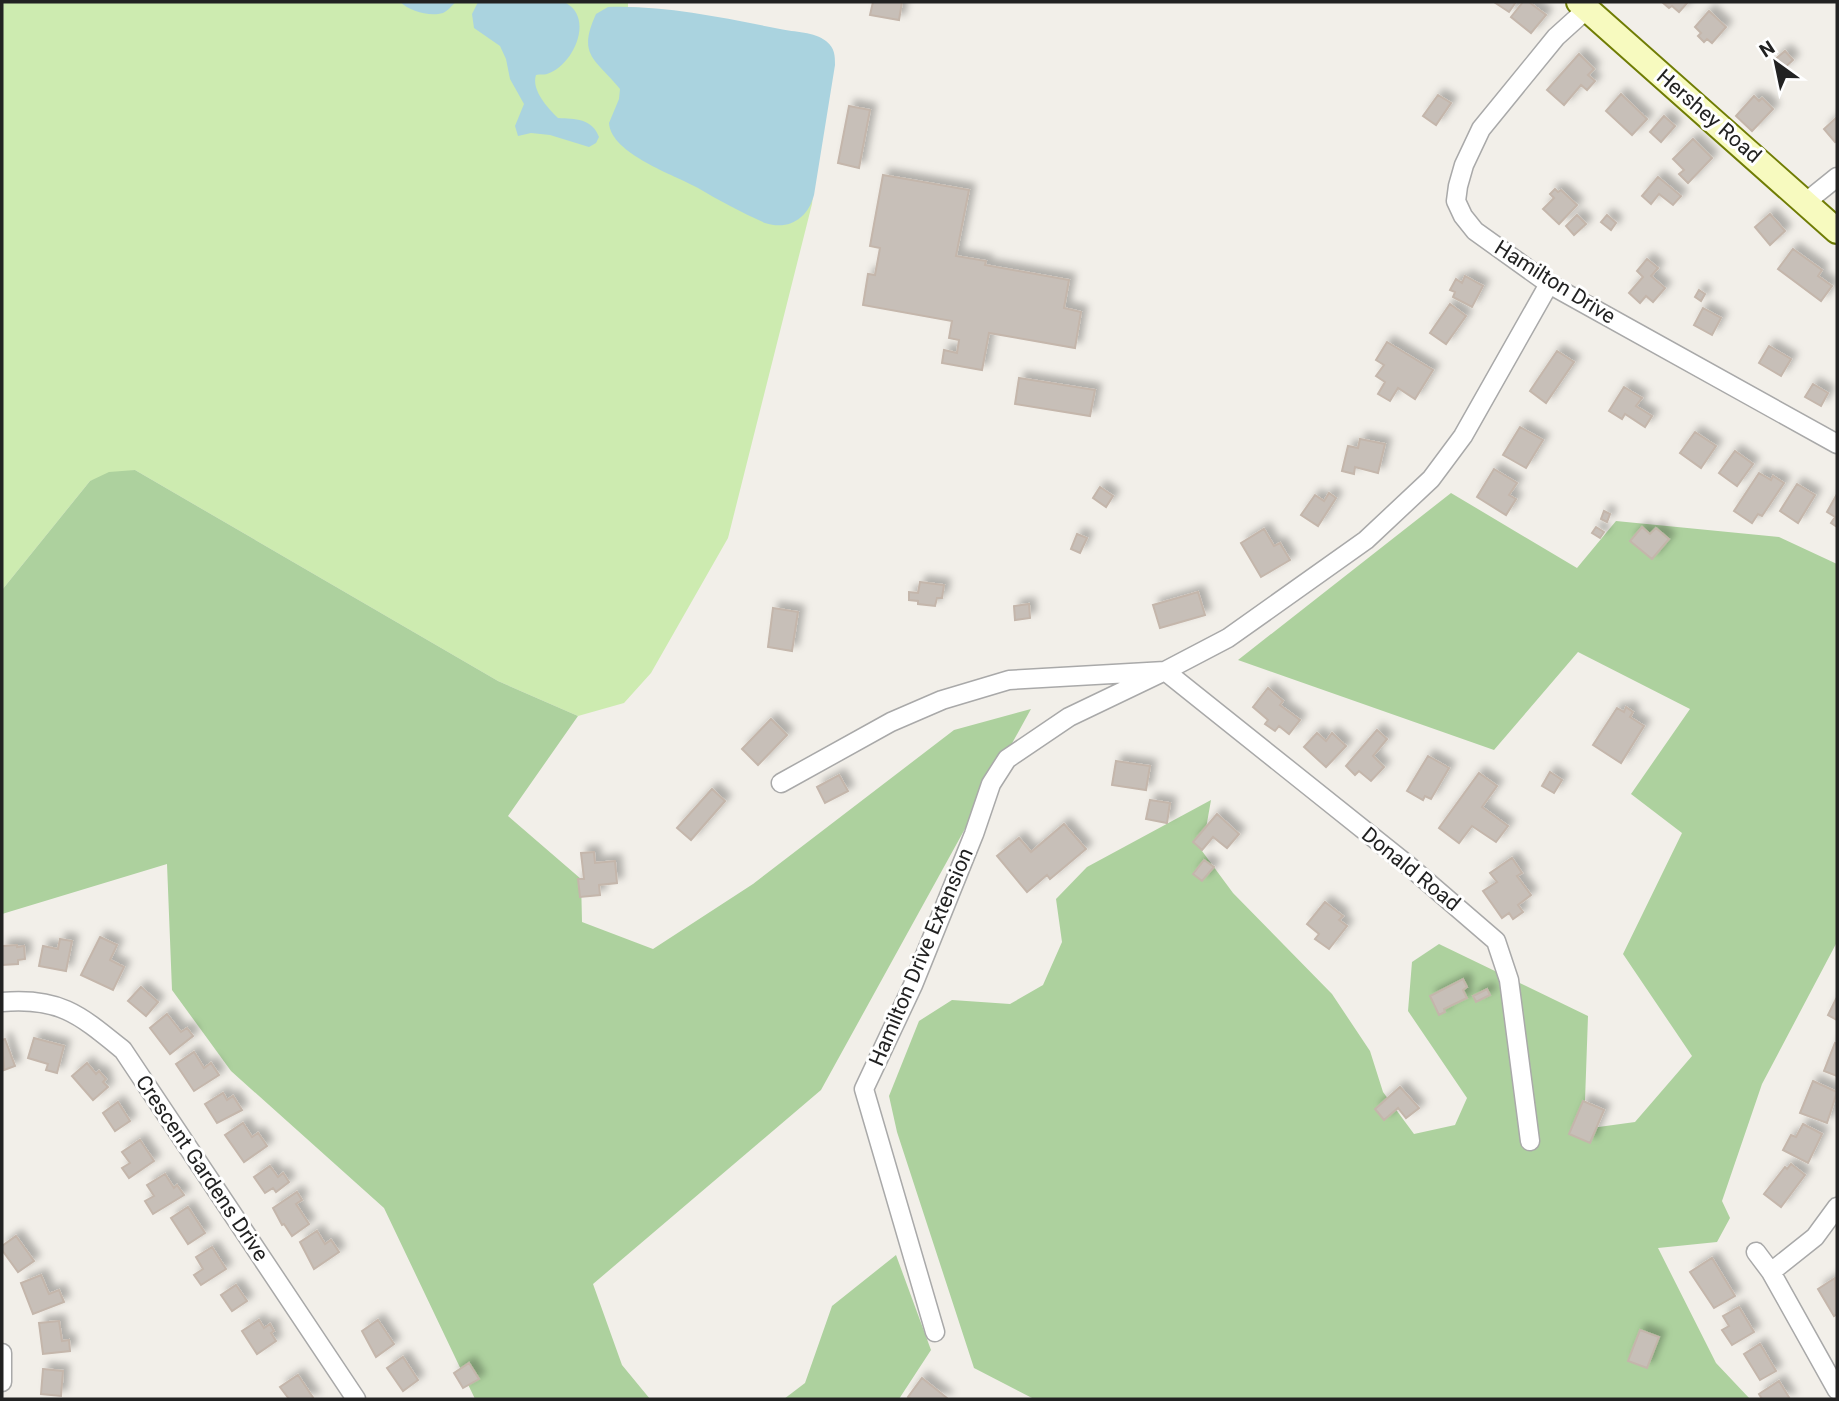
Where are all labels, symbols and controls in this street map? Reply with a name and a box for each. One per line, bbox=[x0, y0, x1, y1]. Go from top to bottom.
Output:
north arrow bbox=[1741, 28, 1811, 98]
text: N bbox=[1755, 36, 1779, 62]
street label: Hershey Road bbox=[1652, 64, 1766, 168]
street label: Hamilton Drive bbox=[1490, 235, 1620, 329]
street label: Donald Road bbox=[1357, 822, 1465, 916]
street label: Hamilton Drive Extension bbox=[864, 844, 978, 1070]
street label: Crescent Gardens Drive bbox=[131, 1071, 273, 1265]

